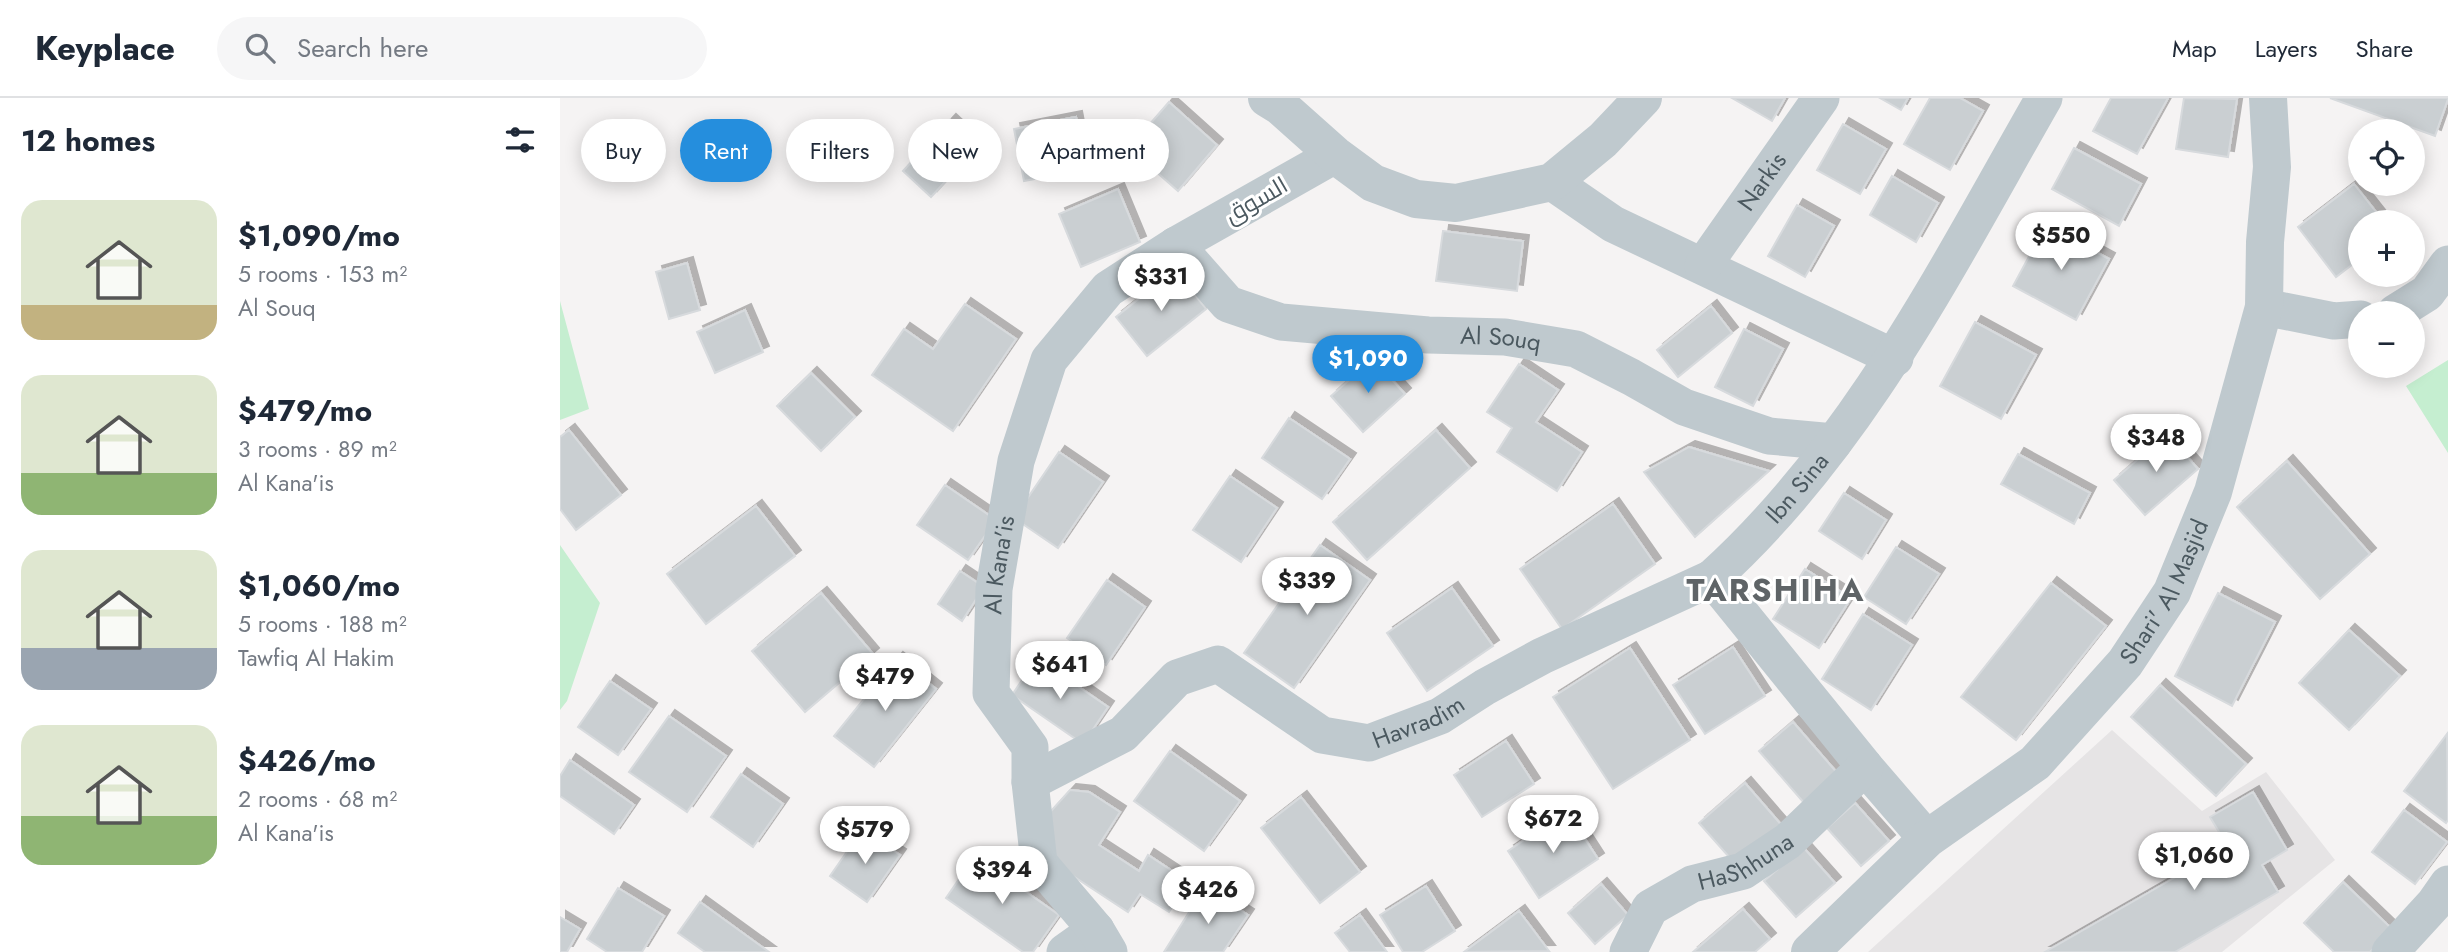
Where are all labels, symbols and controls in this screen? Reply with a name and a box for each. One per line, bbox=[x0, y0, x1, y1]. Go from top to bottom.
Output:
search box bbox=[217, 17, 707, 80]
text: Keyplace bbox=[35, 25, 175, 72]
icon: search bbox=[241, 29, 279, 67]
text: Search here bbox=[297, 29, 428, 67]
text: Map bbox=[2172, 31, 2217, 66]
text: Layers bbox=[2255, 31, 2317, 66]
text: Share bbox=[2355, 31, 2413, 66]
text: 12 homes bbox=[21, 119, 155, 162]
chip: Buy bbox=[581, 119, 666, 182]
chip: Rent bbox=[680, 119, 772, 182]
chip: Filters bbox=[786, 119, 894, 182]
chip: New bbox=[908, 119, 1002, 182]
chip: Apartment bbox=[1016, 119, 1169, 182]
map controls bbox=[2348, 119, 2425, 378]
button: locate bbox=[2348, 119, 2425, 196]
icon: filters bbox=[501, 121, 539, 159]
street label: Narkis bbox=[1729, 145, 1795, 218]
street label: السوق bbox=[1217, 167, 1294, 232]
button: + bbox=[2348, 210, 2425, 287]
pin: $550 bbox=[2020, 212, 2102, 272]
text: $1,090/mo bbox=[238, 214, 400, 257]
text: $550 bbox=[2031, 218, 2091, 252]
icon: home bbox=[77, 228, 161, 312]
pin: $331 bbox=[1120, 254, 1202, 313]
text: 5 rooms · 153 m² bbox=[238, 257, 407, 291]
text: $331 bbox=[1134, 259, 1188, 293]
text: Al Souq bbox=[238, 291, 316, 325]
button: − bbox=[2348, 301, 2425, 378]
street label: Al Souq bbox=[1460, 318, 1544, 360]
pin: $1,090 bbox=[1311, 336, 1425, 395]
text: $1,090 bbox=[1328, 341, 1408, 375]
text: $479/mo bbox=[238, 389, 372, 432]
icon: home bbox=[77, 403, 161, 487]
pin: $348 bbox=[2115, 414, 2197, 474]
text: $348 bbox=[2126, 420, 2186, 454]
text: 3 rooms · 89 m² bbox=[238, 432, 397, 466]
street label: Ibn Sina bbox=[1757, 445, 1837, 531]
text: Al Kana'is bbox=[238, 466, 334, 500]
street label: Al Kana'is bbox=[975, 513, 1023, 615]
street label: Shari' Al Masjid bbox=[2111, 514, 2217, 671]
pin: $339 bbox=[1266, 558, 1348, 617]
text: $339 bbox=[1278, 563, 1336, 597]
text: $1,060/mo bbox=[238, 564, 400, 607]
district label: TARSHIHA bbox=[1686, 567, 1866, 613]
icon: home bbox=[77, 578, 161, 662]
text: 5 rooms · 188 m² bbox=[238, 607, 407, 641]
text: Tawfiq Al Hakim bbox=[238, 641, 394, 675]
pin: $641 bbox=[1019, 642, 1101, 701]
text: $641 bbox=[1031, 647, 1089, 681]
pin: $479 bbox=[844, 654, 926, 713]
text: $479 bbox=[855, 659, 915, 693]
street label: Havradim bbox=[1367, 687, 1471, 757]
text: $426/mo bbox=[238, 739, 376, 782]
icon: home bbox=[77, 753, 161, 837]
text: 2 rooms · 68 m² bbox=[238, 782, 397, 816]
pin: $672 bbox=[1512, 796, 1594, 855]
text: $672 bbox=[1524, 801, 1582, 835]
pin: $579 bbox=[824, 806, 906, 866]
text: $579 bbox=[836, 812, 894, 846]
text: Al Kana'is bbox=[238, 816, 334, 850]
street label: HaShhuna bbox=[1694, 824, 1800, 899]
pin: $1,060 bbox=[2137, 832, 2251, 892]
text: $1,060 bbox=[2154, 838, 2234, 872]
pin: $394 bbox=[961, 846, 1043, 906]
text: $394 bbox=[972, 852, 1032, 886]
pin: $426 bbox=[1167, 866, 1249, 926]
text: $426 bbox=[1178, 872, 1238, 906]

